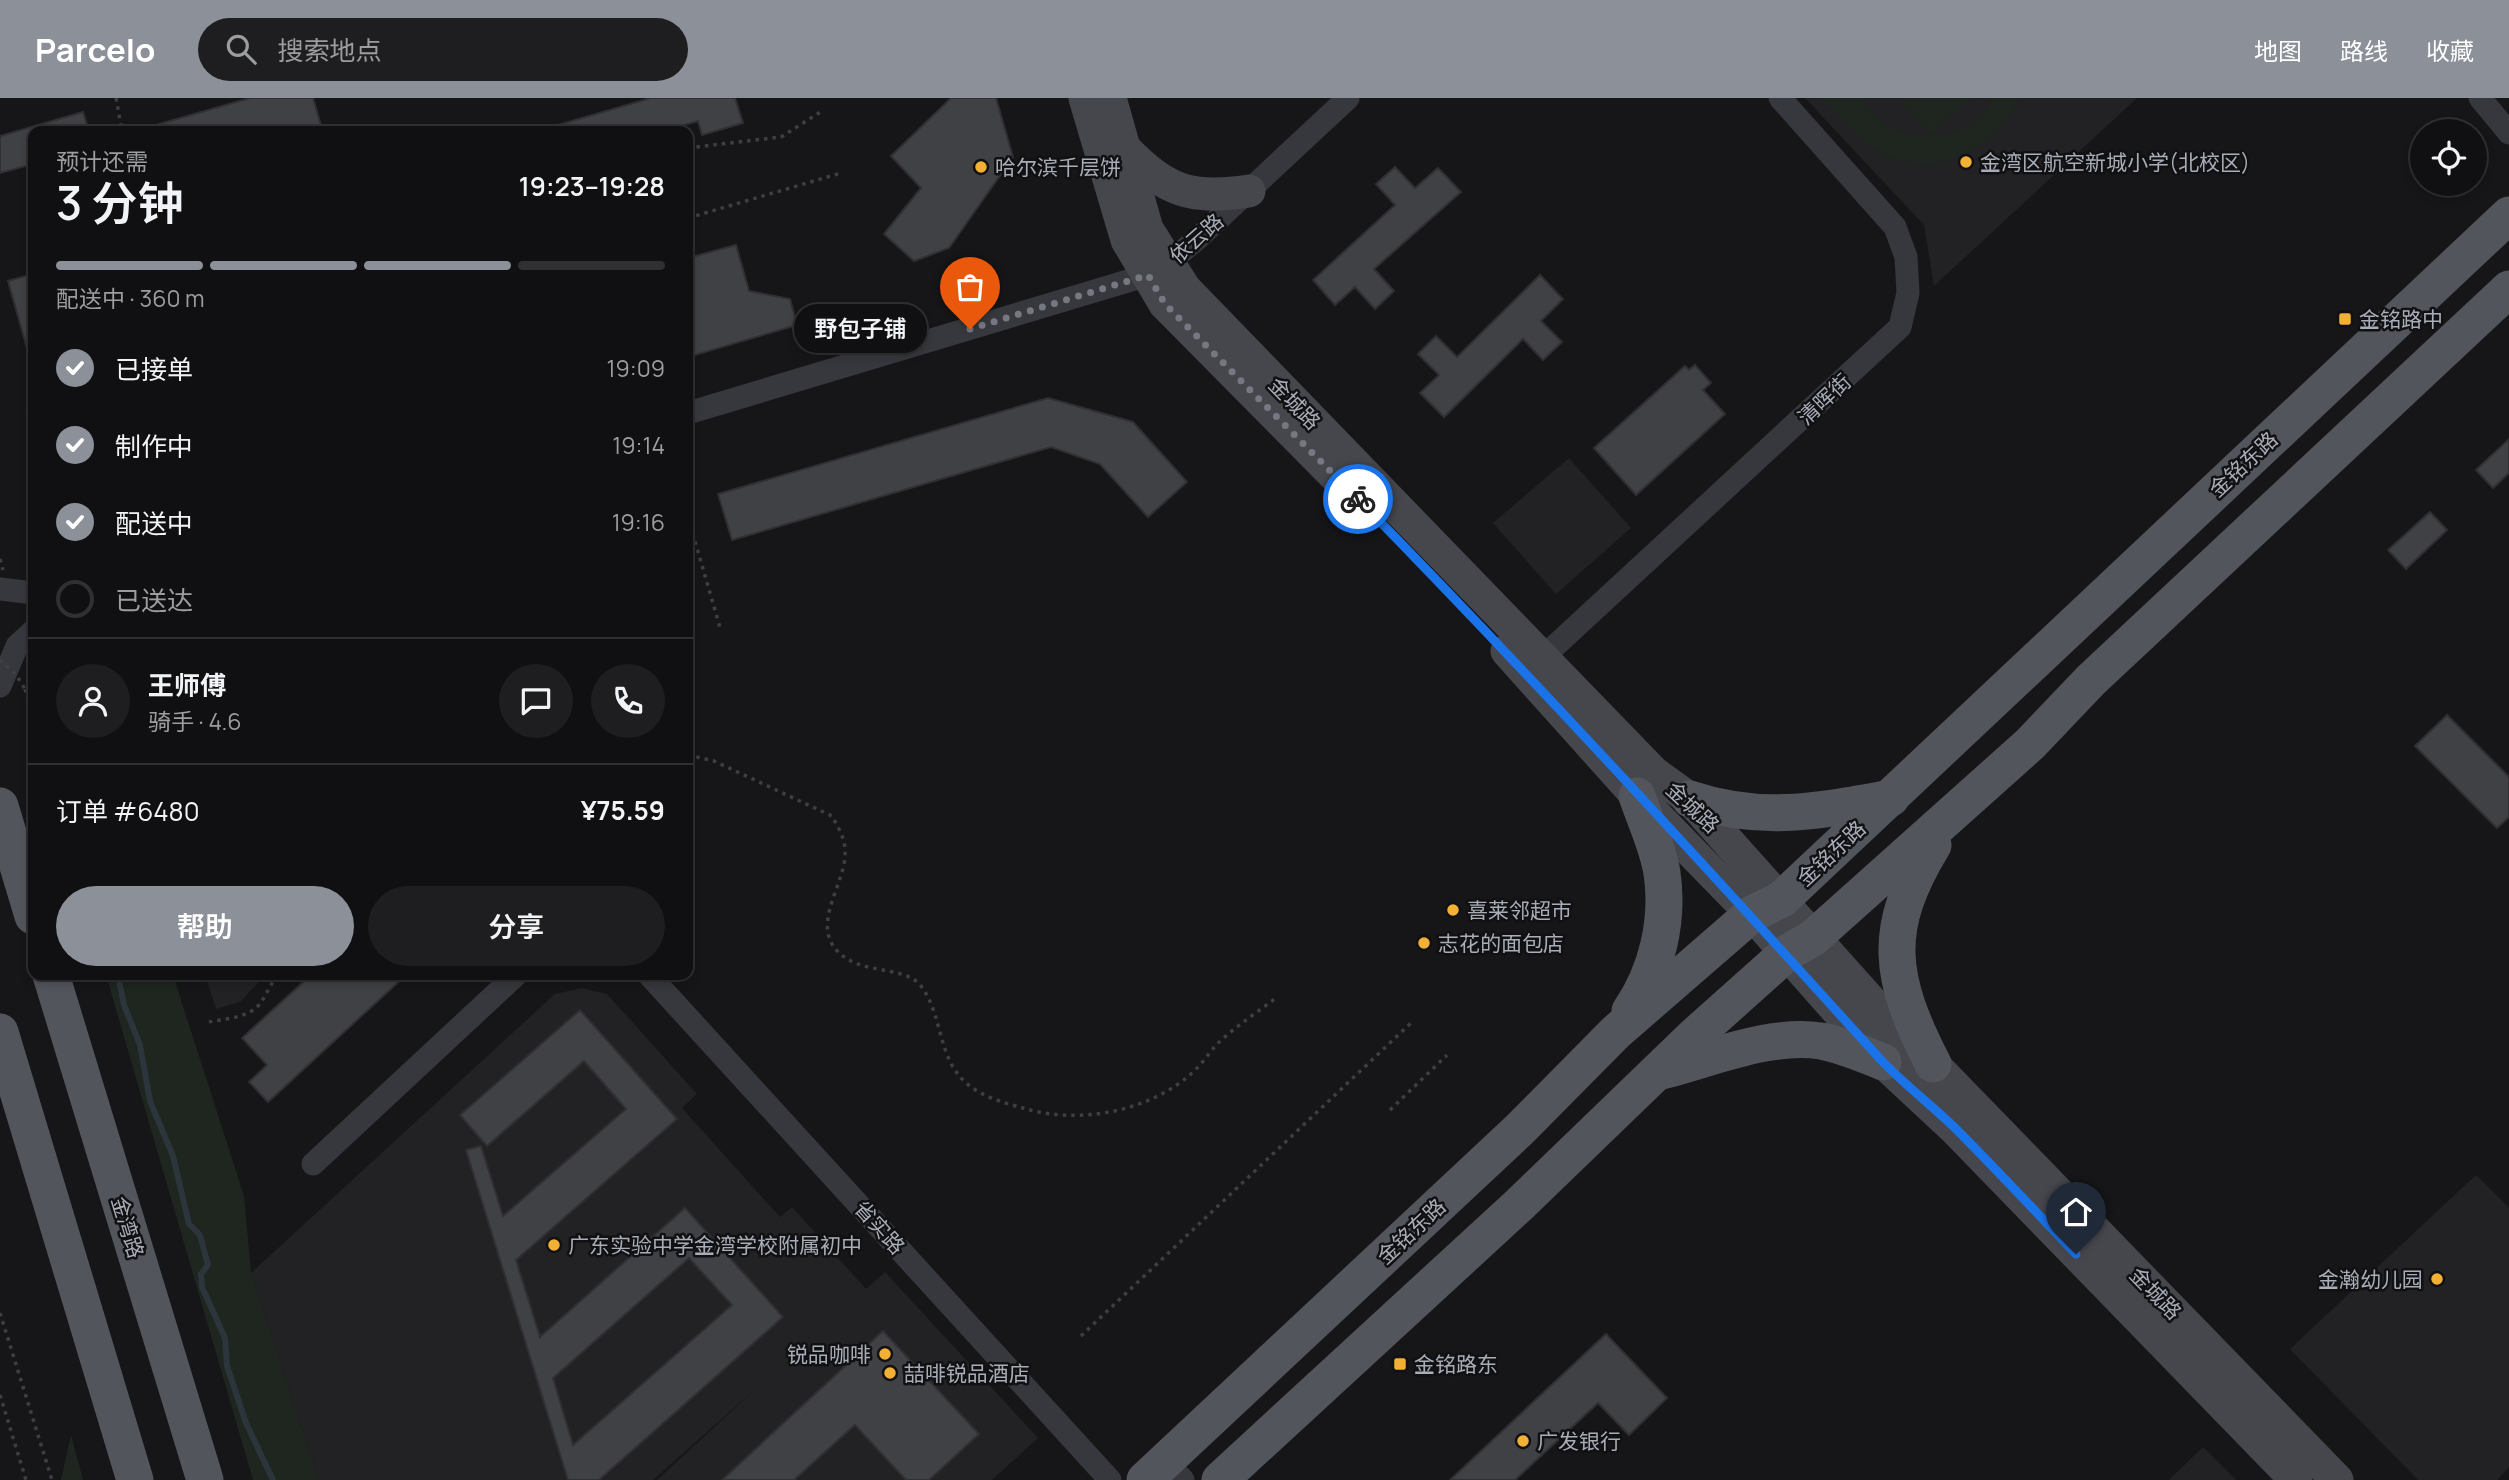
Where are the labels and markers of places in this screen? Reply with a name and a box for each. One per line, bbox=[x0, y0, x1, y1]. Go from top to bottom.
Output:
place label: 金湾区航空新城小学(北校区) bbox=[1980, 148, 2250, 176]
place label: 哈尔滨千层饼 bbox=[995, 153, 1121, 181]
marker: 金湾区航空新城小学(北校区) bbox=[1958, 154, 1974, 170]
marker: 哈尔滨千层饼 bbox=[973, 159, 989, 175]
pin bbox=[940, 257, 1000, 329]
callout: 野包子铺 bbox=[795, 304, 928, 354]
place label: 金铭路中 bbox=[2359, 305, 2443, 333]
marker: 金铭路中 bbox=[2337, 311, 2353, 327]
place label: 喜莱邻超市 bbox=[1467, 896, 1572, 924]
marker: 喜莱邻超市 bbox=[1445, 902, 1461, 918]
place label: 志花的面包店 bbox=[1438, 929, 1564, 957]
marker: 志花的面包店 bbox=[1416, 935, 1432, 951]
pin bbox=[2046, 1182, 2106, 1254]
place label: 广东实验中学金湾学校附属初中 bbox=[568, 1231, 862, 1259]
marker: 广东实验中学金湾学校附属初中 bbox=[546, 1237, 562, 1253]
place label: 金瀚幼儿园 bbox=[2318, 1265, 2423, 1293]
marker: 金瀚幼儿园 bbox=[2429, 1271, 2445, 1287]
place label: 锐品咖啡 bbox=[787, 1340, 871, 1368]
marker: 锐品咖啡 bbox=[877, 1346, 893, 1362]
place label: 金铭路东 bbox=[1414, 1350, 1498, 1378]
marker: 金铭路东 bbox=[1392, 1356, 1408, 1372]
place label: 喆啡锐品酒店 bbox=[904, 1359, 1030, 1387]
marker: 喆啡锐品酒店 bbox=[882, 1365, 898, 1381]
place label: 广发银行 bbox=[1537, 1427, 1621, 1455]
marker: 广发银行 bbox=[1515, 1433, 1531, 1449]

